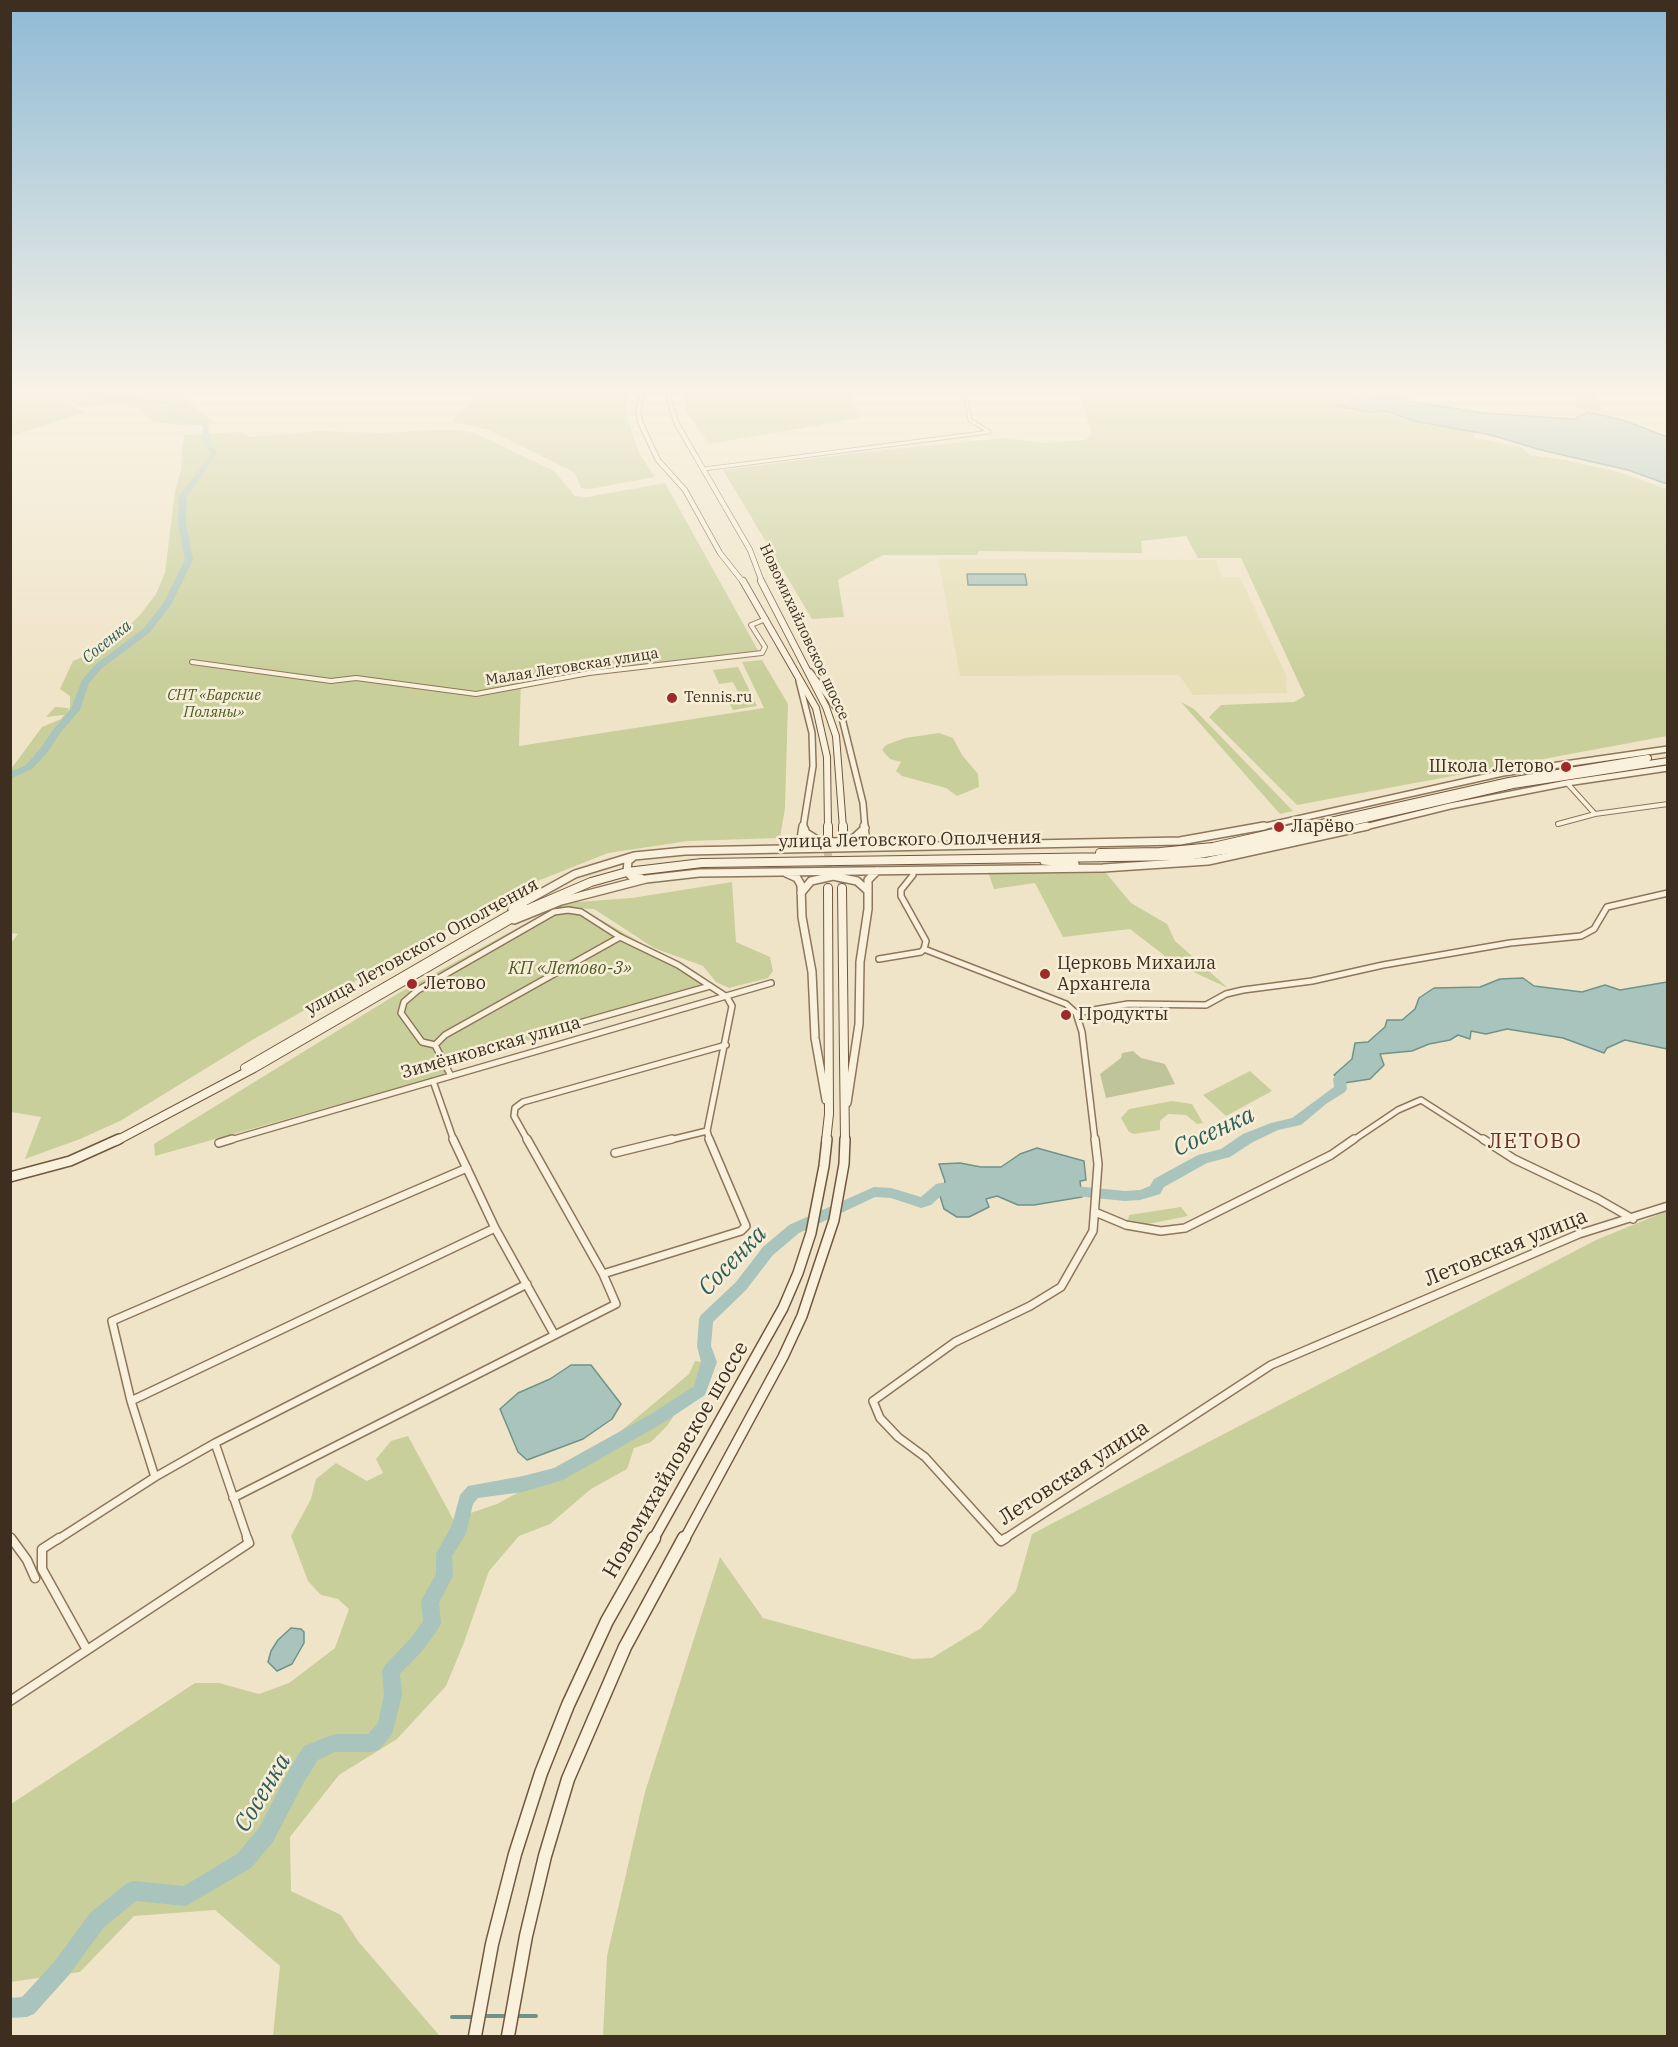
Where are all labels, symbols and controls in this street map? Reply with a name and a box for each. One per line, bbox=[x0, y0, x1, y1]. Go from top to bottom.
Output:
street label: Новомихайловское шоссе bbox=[755, 541, 853, 723]
water label: Сосенка bbox=[79, 616, 135, 668]
street label: Малая Летовская улица bbox=[484, 644, 660, 690]
park label: СНТ «Барские Поляны» bbox=[167, 687, 261, 722]
place label: Tennis.ru bbox=[684, 689, 752, 707]
marker: Tennis.ru bbox=[665, 691, 679, 705]
place label: Школа Летово bbox=[1429, 756, 1554, 778]
marker: Школа Летово bbox=[1559, 760, 1573, 774]
place label: Ларёво bbox=[1291, 816, 1354, 838]
marker: Ларёво bbox=[1272, 820, 1286, 834]
street label: улица Летовского Ополчения bbox=[778, 827, 1042, 853]
street label: улица Летовского Ополчения bbox=[302, 874, 542, 1020]
place label: Церковь Михаила Архангела bbox=[1057, 953, 1216, 996]
park label: КП «Летово-3» bbox=[508, 958, 632, 980]
marker: Церковь Михаила Архангела bbox=[1038, 967, 1052, 981]
place label: Летово bbox=[424, 973, 486, 995]
marker: Летово bbox=[405, 977, 419, 991]
place label: Продукты bbox=[1078, 1004, 1168, 1026]
marker: Продукты bbox=[1059, 1008, 1073, 1022]
street label: Зимёнковская улица bbox=[399, 1012, 583, 1084]
water label: Сосенка bbox=[1169, 1101, 1259, 1163]
district label: ЛЕТОВО bbox=[1488, 1129, 1582, 1155]
street label: Летовская улица bbox=[1421, 1204, 1591, 1292]
water label: Сосенка bbox=[693, 1220, 773, 1302]
street label: Новомихайловское шоссе bbox=[598, 1337, 754, 1583]
street label: Летовская улица bbox=[994, 1415, 1154, 1531]
water label: Сосенка bbox=[228, 1749, 298, 1837]

